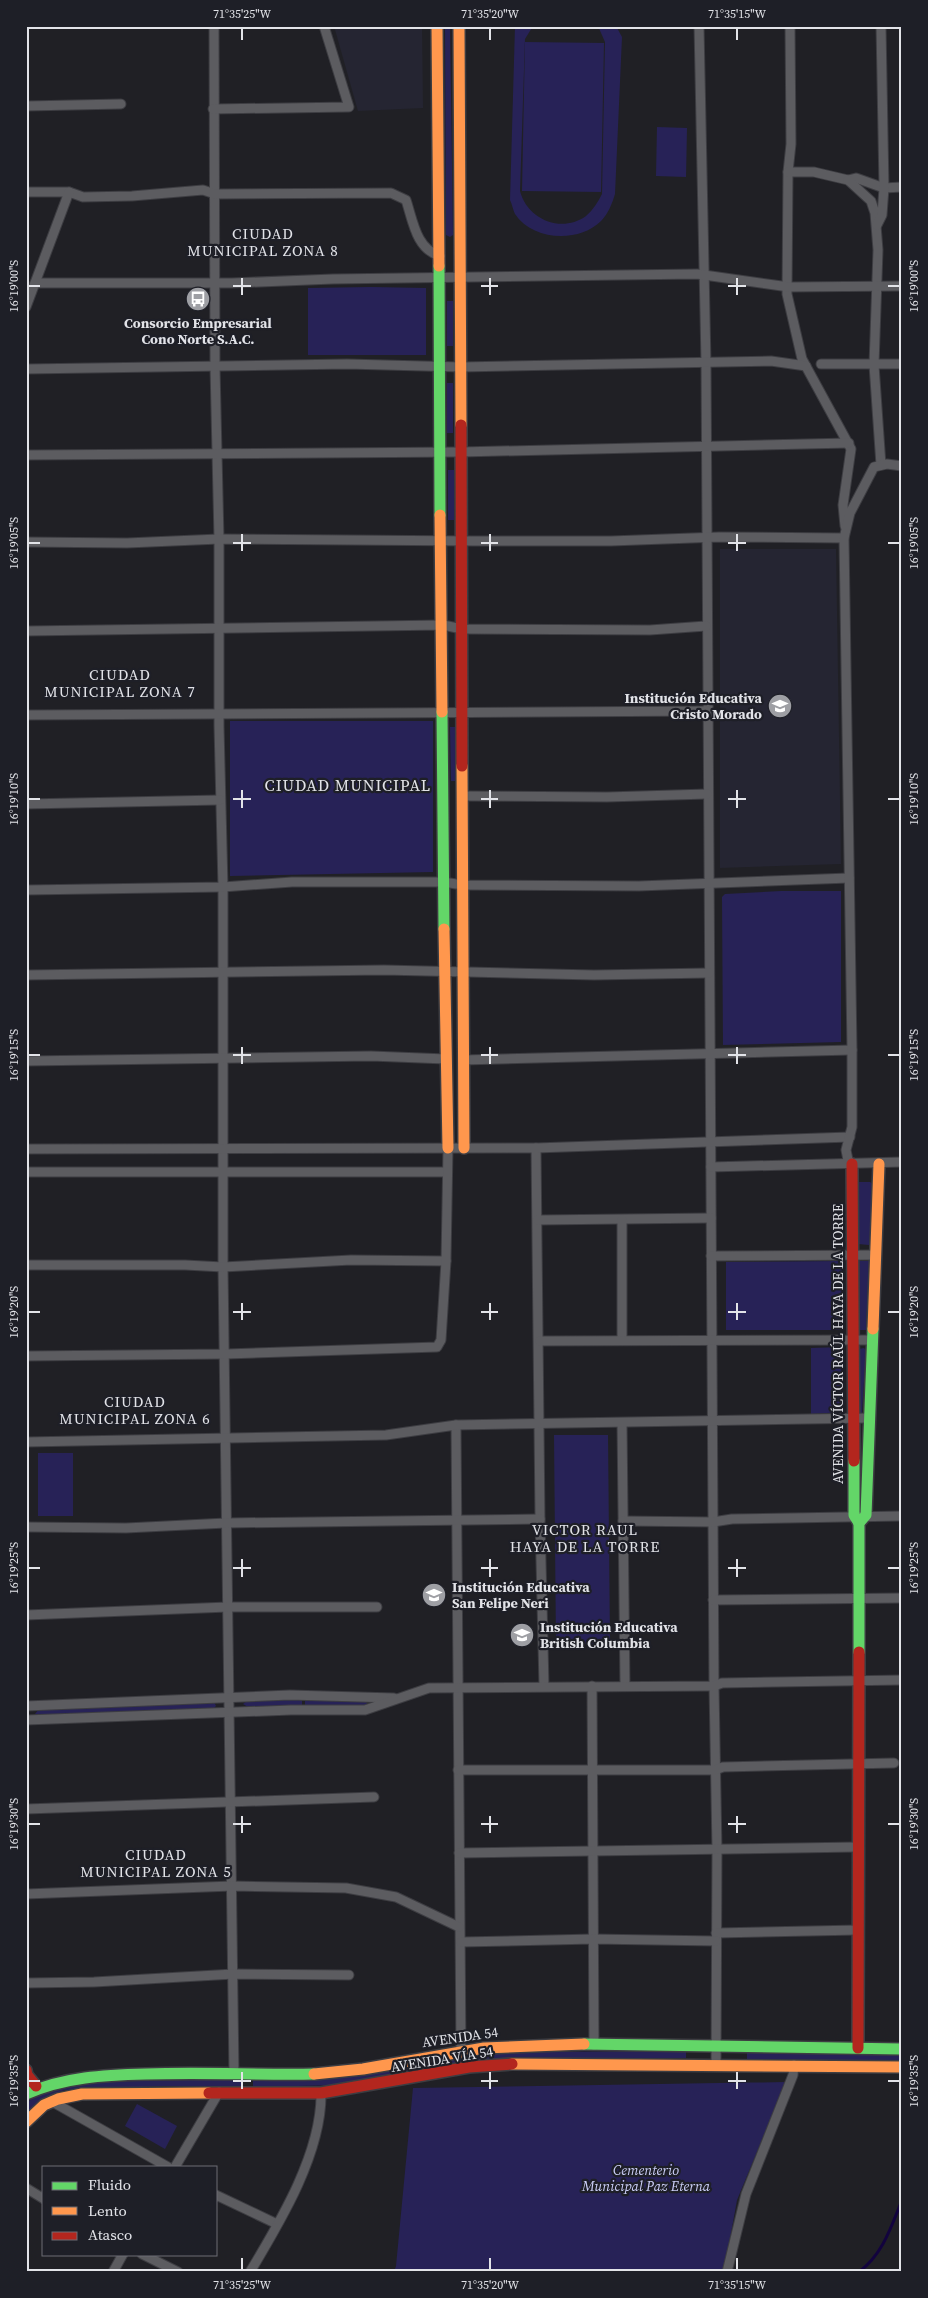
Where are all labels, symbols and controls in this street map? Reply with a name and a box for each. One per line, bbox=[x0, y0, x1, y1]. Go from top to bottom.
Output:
text: 71°35'25"W bbox=[213, 6, 271, 22]
text: 71°35'20"W bbox=[461, 6, 519, 22]
text: 71°35'15"W bbox=[708, 6, 766, 22]
district label: CIUDAD MUNICIPAL ZONA 8 bbox=[187, 223, 339, 261]
text: 16°19'00"S bbox=[6, 260, 22, 312]
text: 16°19'00"S bbox=[906, 260, 922, 312]
bus stop icon: Consorcio Empresarial Cono Norte S.A.C. bbox=[185, 286, 211, 312]
place label: Consorcio Empresarial Cono Norte S.A.C. bbox=[124, 313, 272, 349]
text: 16°19'05"S bbox=[6, 517, 22, 569]
text: 16°19'05"S bbox=[906, 517, 922, 569]
district label: CIUDAD MUNICIPAL ZONA 7 bbox=[44, 664, 196, 702]
place label: Institución Educativa Cristo Morado bbox=[624, 688, 763, 724]
school or university icon: Institución Educativa Cristo Morado bbox=[767, 693, 793, 719]
text: 16°19'10"S bbox=[6, 773, 22, 825]
text: 16°19'10"S bbox=[906, 773, 922, 825]
district label: CIUDAD MUNICIPAL bbox=[265, 774, 431, 796]
text: 16°19'15"S bbox=[6, 1029, 22, 1081]
text: 16°19'15"S bbox=[906, 1029, 922, 1081]
street label: AVENIDA VÍCTOR RAÚL HAYA DE LA TORRE bbox=[828, 1204, 848, 1484]
text: 16°19'20"S bbox=[6, 1286, 22, 1338]
text: 16°19'20"S bbox=[906, 1286, 922, 1338]
district label: CIUDAD MUNICIPAL ZONA 6 bbox=[59, 1391, 211, 1429]
district label: VICTOR RAUL HAYA DE LA TORRE bbox=[510, 1519, 660, 1557]
text: 16°19'25"S bbox=[6, 1542, 22, 1594]
text: 16°19'25"S bbox=[906, 1542, 922, 1594]
place label: Institución Educativa San Felipe Neri bbox=[452, 1577, 590, 1613]
school or university icon: Institución Educativa San Felipe Neri bbox=[421, 1582, 447, 1608]
place label: Institución Educativa British Columbia bbox=[540, 1617, 678, 1653]
school or university icon: Institución Educativa British Columbia bbox=[509, 1622, 535, 1648]
text: 16°19'30"S bbox=[6, 1798, 22, 1850]
text: 16°19'30"S bbox=[906, 1798, 922, 1850]
district label: CIUDAD MUNICIPAL ZONA 5 bbox=[80, 1844, 232, 1882]
street label: AVENIDA 54 bbox=[421, 2022, 499, 2052]
street label: AVENIDA VÍA 54 bbox=[389, 2041, 495, 2077]
text: 16°19'35"S bbox=[6, 2055, 22, 2107]
text: 16°19'35"S bbox=[906, 2055, 922, 2107]
park label: Cementerio Municipal Paz Eterna bbox=[581, 2160, 711, 2196]
legend bbox=[42, 2166, 218, 2256]
text: Fluido bbox=[88, 2174, 131, 2195]
text: Lento bbox=[88, 2200, 127, 2221]
text: Atasco bbox=[88, 2224, 132, 2245]
text: 71°35'25"W bbox=[213, 2277, 271, 2293]
text: 71°35'20"W bbox=[461, 2277, 519, 2293]
text: 71°35'15"W bbox=[708, 2277, 766, 2293]

